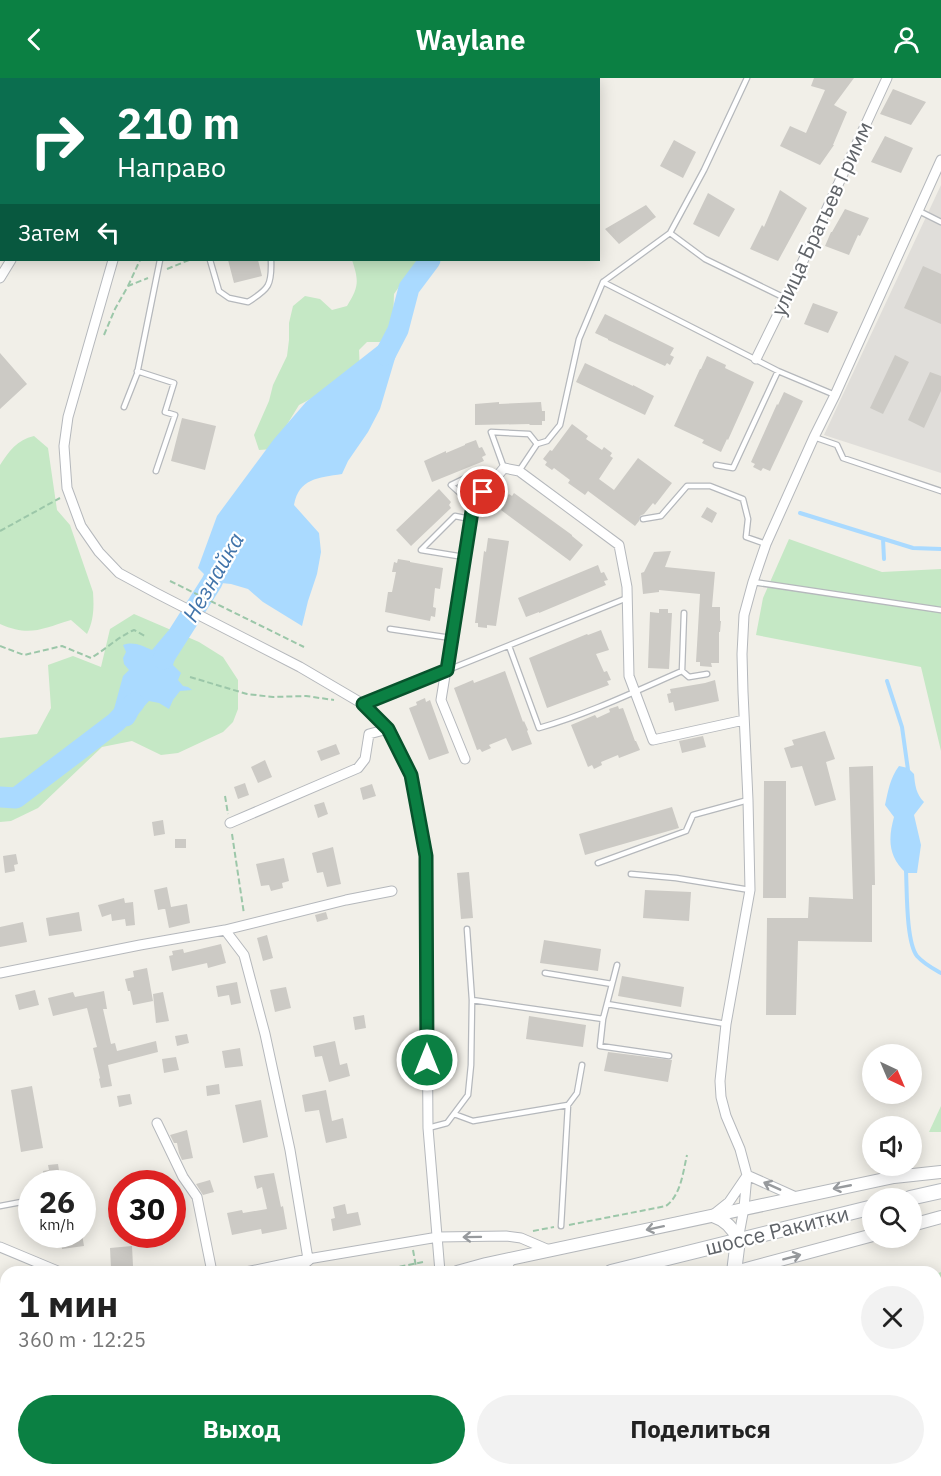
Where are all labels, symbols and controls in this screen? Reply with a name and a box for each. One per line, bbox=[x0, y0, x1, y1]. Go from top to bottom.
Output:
text: Waylane bbox=[416, 22, 525, 57]
icon: back bbox=[18, 23, 51, 56]
icon: person bbox=[890, 23, 923, 56]
text: 210 m bbox=[117, 96, 240, 151]
icon: right bbox=[18, 102, 96, 180]
street label: улица Братьев Гримм bbox=[764, 117, 878, 320]
text: Направо bbox=[117, 149, 226, 184]
icon: left bbox=[92, 216, 125, 249]
text: Затем bbox=[18, 218, 80, 247]
pin bbox=[457, 466, 508, 517]
icon: arrive bbox=[466, 475, 499, 508]
water label: Незнайка bbox=[175, 527, 250, 627]
position arrow bbox=[395, 1028, 459, 1092]
north arrow bbox=[862, 1044, 922, 1104]
map controls bbox=[862, 1044, 922, 1248]
button: sound bbox=[862, 1116, 922, 1176]
speed limit sign: 30 bbox=[108, 1170, 186, 1248]
one-way arrow bbox=[763, 1180, 781, 1191]
text: 26 bbox=[39, 1182, 75, 1221]
one-way arrow bbox=[832, 1182, 852, 1193]
button: search bbox=[862, 1188, 922, 1248]
street label: шоссе Ракитки bbox=[702, 1199, 852, 1261]
text: km/h bbox=[39, 1215, 75, 1234]
one-way arrow bbox=[646, 1223, 666, 1234]
one-way arrow bbox=[462, 1231, 482, 1243]
one-way arrow bbox=[782, 1251, 801, 1262]
text: 1 мин bbox=[18, 1280, 118, 1327]
button: close bbox=[861, 1286, 924, 1349]
text: 360 m · 12:25 bbox=[18, 1326, 146, 1353]
button: Выход bbox=[18, 1395, 465, 1464]
button: Поделиться bbox=[477, 1395, 924, 1464]

